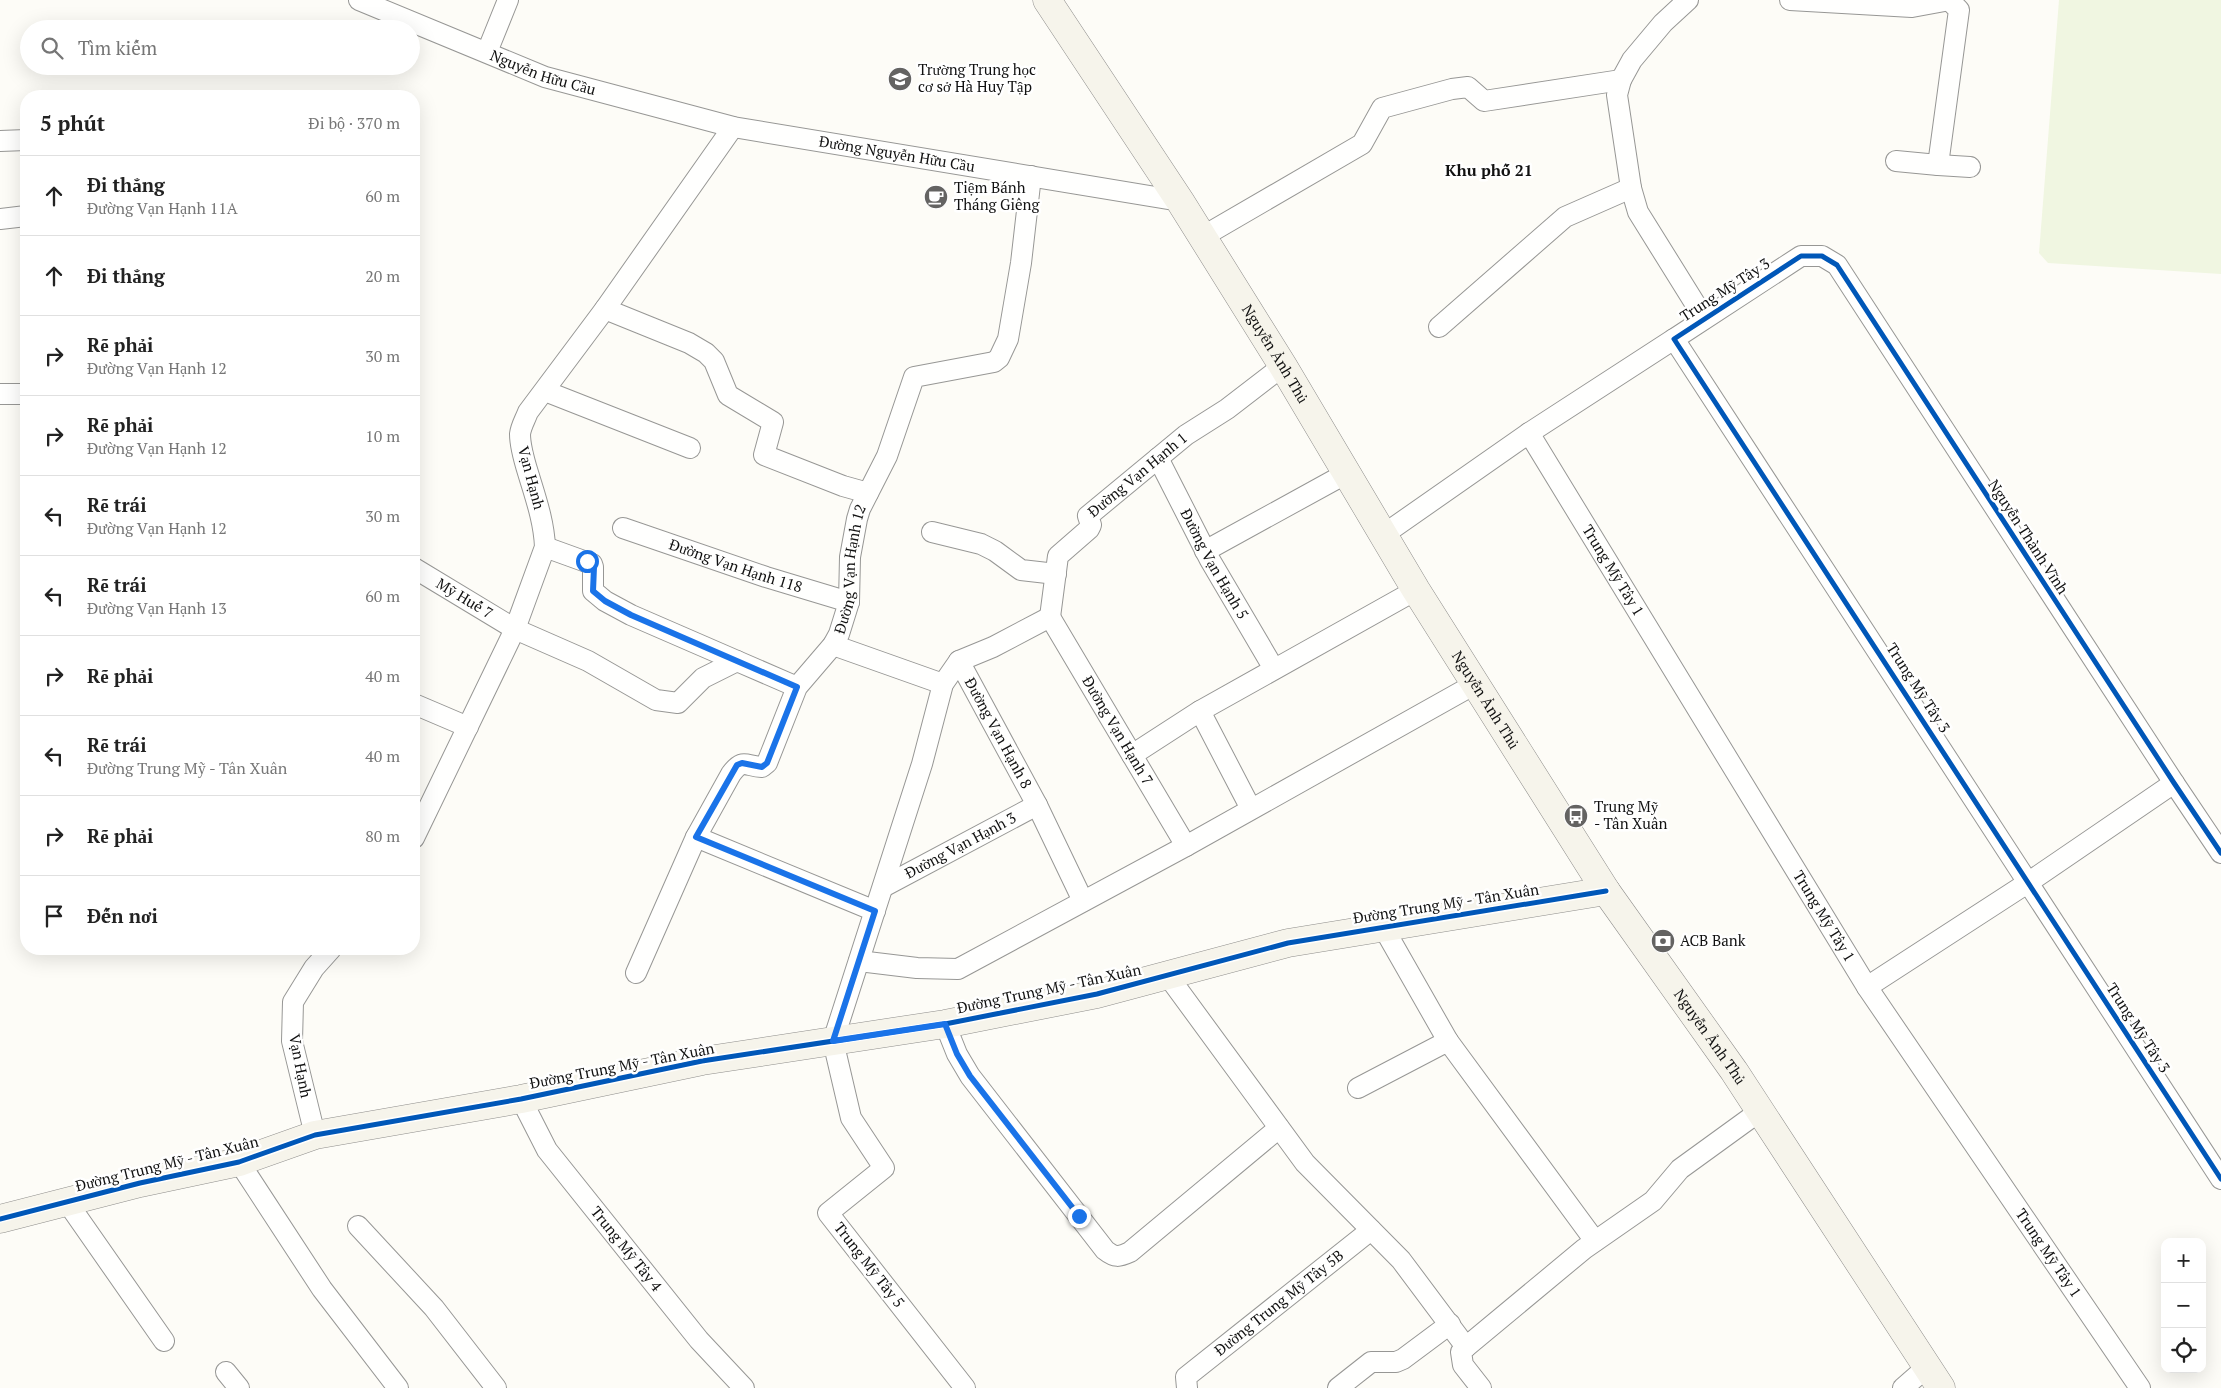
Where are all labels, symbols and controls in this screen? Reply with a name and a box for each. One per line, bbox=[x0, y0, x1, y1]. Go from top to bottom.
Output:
search box bbox=[20, 20, 420, 75]
icon: search bbox=[38, 34, 66, 62]
text: Tìm kiếm bbox=[78, 35, 157, 60]
street label: Nguyễn Hữu Cầu bbox=[487, 44, 598, 99]
place label: Trường Trung học cơ sở Hà Huy Tập bbox=[918, 59, 1036, 96]
school or university icon: Trường Trung học cơ sở Hà Huy Tập bbox=[887, 66, 913, 92]
text: 5 phút bbox=[40, 109, 105, 137]
text: Đi bộ · 370 m bbox=[308, 112, 400, 134]
street label: Đường Nguyễn Hữu Cầu bbox=[818, 130, 977, 176]
district label: Khu phố 21 bbox=[1445, 159, 1533, 181]
text: Đi thẳng bbox=[87, 172, 165, 197]
place label: Tiệm Bánh Tháng Giêng bbox=[954, 177, 1040, 214]
icon: ahead bbox=[40, 182, 68, 210]
cafe icon: Tiệm Bánh Tháng Giêng bbox=[923, 184, 949, 210]
text: 60 m bbox=[365, 185, 400, 207]
text: Đường Vạn Hạnh 11A bbox=[87, 197, 238, 219]
street label: Trung Mỹ Tây 3 bbox=[1676, 253, 1773, 326]
icon: ahead bbox=[40, 262, 68, 290]
text: Đi thẳng bbox=[87, 263, 165, 288]
text: 20 m bbox=[365, 265, 400, 287]
street label: Nguyễn Ảnh Thủ bbox=[1238, 300, 1314, 407]
text: Rẽ phải bbox=[87, 332, 153, 357]
icon: right bbox=[40, 342, 68, 370]
text: 30 m bbox=[365, 345, 400, 367]
text: Đường Vạn Hạnh 12 bbox=[87, 357, 227, 379]
text: Rẽ phải bbox=[87, 412, 153, 437]
icon: right bbox=[40, 422, 68, 450]
text: 10 m bbox=[365, 425, 400, 447]
street label: Đường Vạn Hạnh 1 bbox=[1083, 427, 1191, 521]
text: Đường Vạn Hạnh 12 bbox=[87, 437, 227, 459]
street label: Vạn Hạnh bbox=[514, 444, 550, 512]
street label: Nguyễn Thành Vĩnh bbox=[1984, 475, 2074, 598]
text: Rẽ trái bbox=[87, 492, 146, 517]
street label: Đường Vạn Hạnh 12 bbox=[829, 500, 870, 636]
icon: left bbox=[40, 502, 68, 530]
text: 30 m bbox=[365, 505, 400, 527]
street label: Đường Vạn Hạnh 5 bbox=[1176, 505, 1253, 622]
text: Đường Vạn Hạnh 12 bbox=[87, 517, 227, 539]
street label: Trung Mỹ Tây 1 bbox=[1578, 521, 1649, 619]
street label: Đường Vạn Hạnh 118 bbox=[667, 534, 805, 596]
route start bbox=[576, 550, 599, 573]
text: Rẽ trái bbox=[87, 572, 146, 597]
street label: Mỹ Huế 7 bbox=[433, 573, 497, 622]
icon: left bbox=[40, 582, 68, 610]
text: 60 m bbox=[365, 585, 400, 607]
text: Đường Vạn Hạnh 13 bbox=[87, 597, 227, 619]
street label: Trung Mỹ Tây 3 bbox=[1882, 639, 1955, 736]
street label: Nguyễn Ảnh Thủ bbox=[1448, 647, 1525, 753]
icon: right bbox=[40, 662, 68, 690]
text: Rẽ phải bbox=[87, 663, 153, 688]
text: 40 m bbox=[365, 665, 400, 687]
street label: Đường Vạn Hạnh 7 bbox=[1078, 672, 1158, 788]
street label: Đường Vạn Hạnh 8 bbox=[961, 674, 1037, 792]
text: Rẽ trái bbox=[87, 732, 146, 757]
icon: left bbox=[40, 742, 68, 770]
text: 40 m bbox=[365, 745, 400, 767]
text: Đường Trung Mỹ - Tân Xuân bbox=[87, 757, 287, 779]
place label: Trung Mỹ - Tân Xuân bbox=[1594, 796, 1667, 833]
bus stop icon: Trung Mỹ - Tân Xuân bbox=[1563, 803, 1589, 829]
street label: Đường Vạn Hạnh 3 bbox=[901, 807, 1019, 883]
icon: right bbox=[40, 822, 68, 850]
text: Rẽ phải bbox=[87, 823, 153, 848]
text: 80 m bbox=[365, 825, 400, 847]
street label: Trung Mỹ Tây 1 bbox=[1789, 866, 1860, 965]
street label: Đường Trung Mỹ - Tân Xuân bbox=[1352, 878, 1540, 928]
icon: arrive bbox=[40, 902, 68, 930]
text: Đến nơi bbox=[87, 903, 158, 928]
bank icon: ACB Bank bbox=[1650, 928, 1676, 954]
place label: ACB Bank bbox=[1680, 930, 1746, 950]
street label: Đường Trung Mỹ - Tân Xuân bbox=[955, 959, 1143, 1017]
street label: Trung Mỹ Tây 3 bbox=[2102, 979, 2175, 1076]
street label: Nguyễn Ảnh Thủ bbox=[1670, 985, 1751, 1088]
street label: Vạn Hạnh bbox=[285, 1032, 317, 1100]
street label: Đường Trung Mỹ - Tân Xuân bbox=[528, 1037, 716, 1093]
street label: Đường Trung Mỹ - Tân Xuân bbox=[73, 1131, 260, 1195]
street label: Trung Mỹ Tây 4 bbox=[587, 1202, 667, 1295]
street label: Trung Mỹ Tây 1 bbox=[2012, 1204, 2086, 1301]
route end bbox=[1068, 1205, 1091, 1228]
street label: Trung Mỹ Tây 5 bbox=[830, 1218, 909, 1311]
map controls bbox=[2161, 1238, 2206, 1373]
button: + bbox=[2161, 1238, 2206, 1283]
street label: Đường Trung Mỹ Tây 5B bbox=[1210, 1245, 1347, 1360]
button: − bbox=[2161, 1283, 2206, 1328]
button: locate bbox=[2161, 1328, 2206, 1373]

